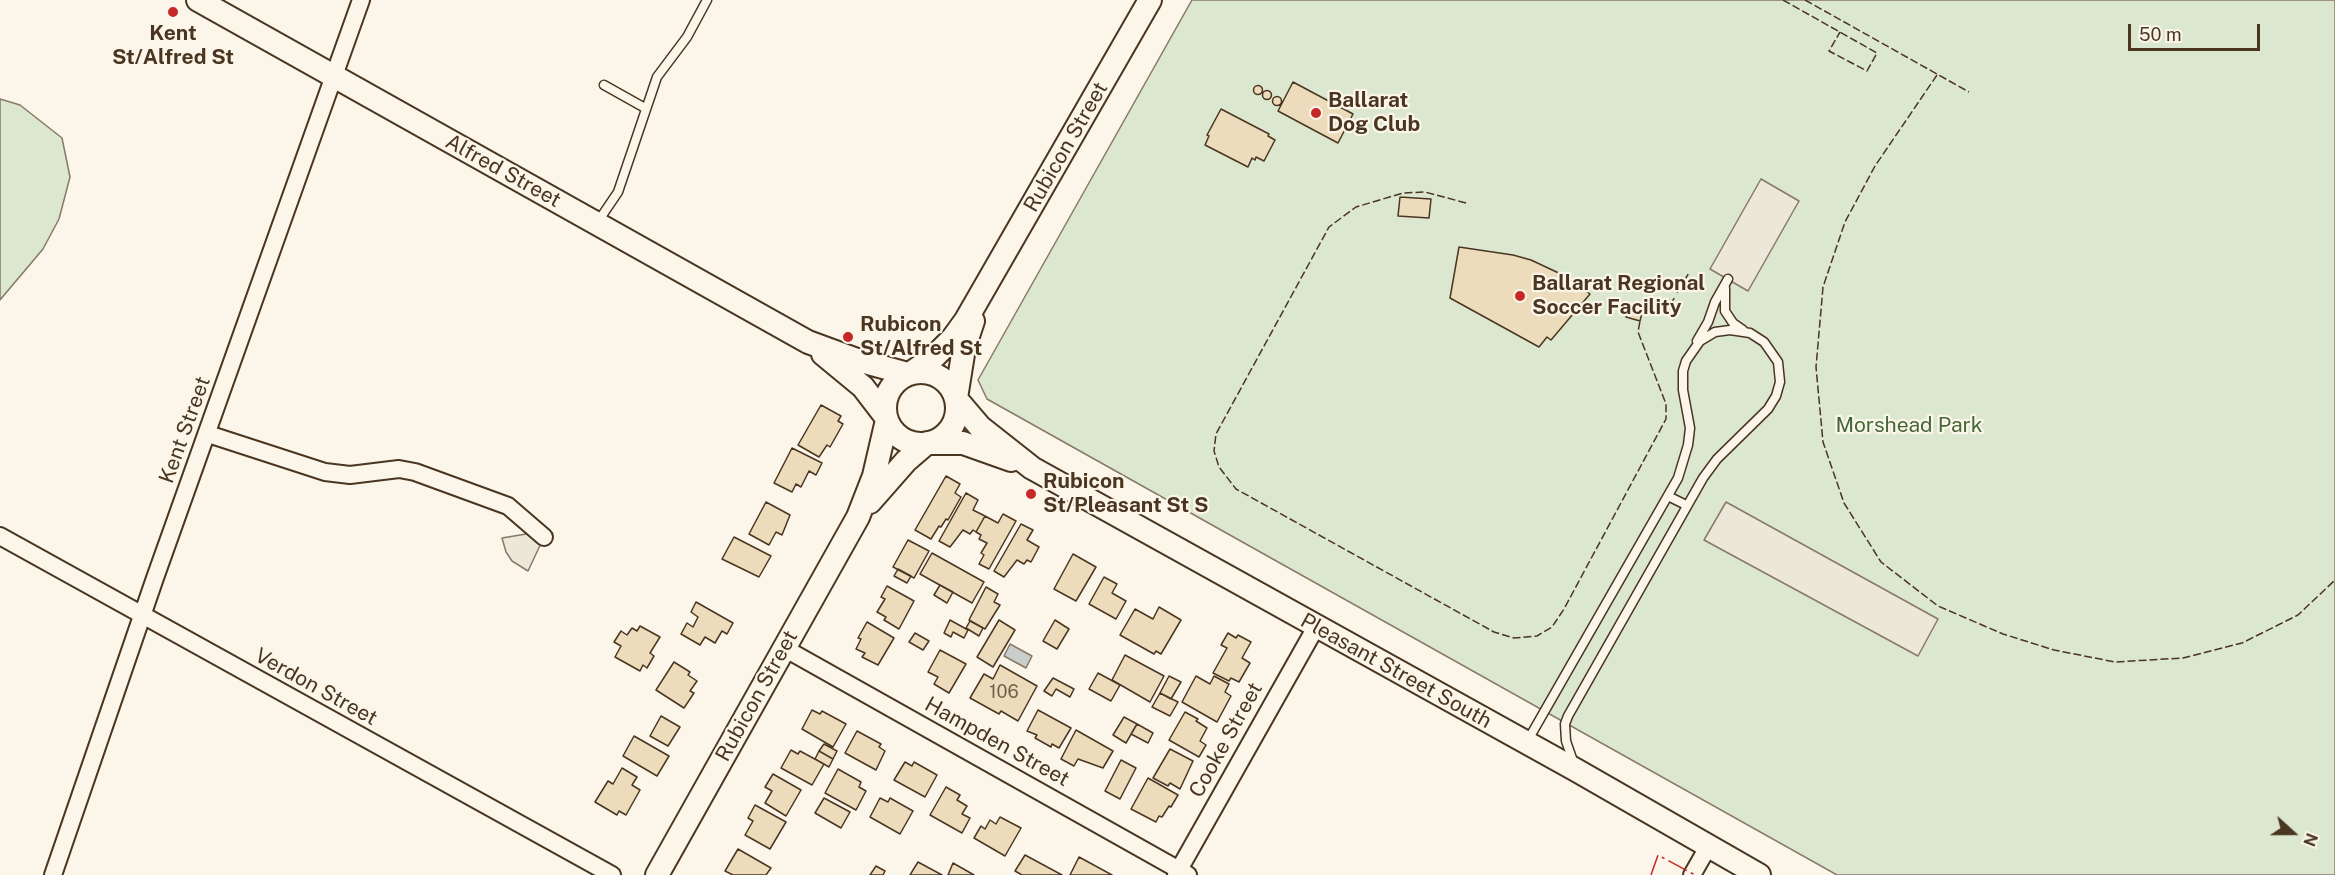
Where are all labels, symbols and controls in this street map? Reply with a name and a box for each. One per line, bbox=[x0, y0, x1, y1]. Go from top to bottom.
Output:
marker: Kent St/Alfred St bbox=[166, 5, 180, 19]
scale bar bbox=[2131, 12, 2263, 50]
place label: Kent St/Alfred St bbox=[112, 21, 234, 71]
text: 50 m bbox=[2139, 24, 2182, 45]
street label: Rubicon Street bbox=[1019, 78, 1113, 216]
place label: Ballarat Dog Club bbox=[1328, 88, 1420, 138]
marker: Ballarat Dog Club bbox=[1309, 106, 1323, 120]
street label: Alfred Street bbox=[441, 129, 565, 213]
place label: Ballarat Regional Soccer Facility bbox=[1532, 271, 1705, 321]
marker: Ballarat Regional Soccer Facility bbox=[1513, 289, 1527, 303]
place label: Rubicon St/Alfred St bbox=[860, 312, 982, 362]
marker: Rubicon St/Alfred St bbox=[841, 330, 855, 344]
street label: Kent Street bbox=[154, 373, 216, 487]
park label: Morshead Park bbox=[1836, 413, 1982, 439]
place label: Rubicon St/Pleasant St S bbox=[1043, 469, 1209, 519]
marker: Rubicon St/Pleasant St S bbox=[1024, 487, 1038, 501]
street label: Pleasant Street South bbox=[1296, 608, 1496, 734]
street label: Rubicon Street bbox=[711, 626, 803, 766]
street label: Verdon Street bbox=[250, 643, 382, 731]
street label: Cooke Street bbox=[1184, 678, 1268, 802]
house number: 106 bbox=[989, 681, 1019, 703]
street label: Hampden Street bbox=[920, 692, 1074, 792]
north arrow bbox=[2263, 803, 2323, 863]
text: N bbox=[2299, 830, 2321, 849]

